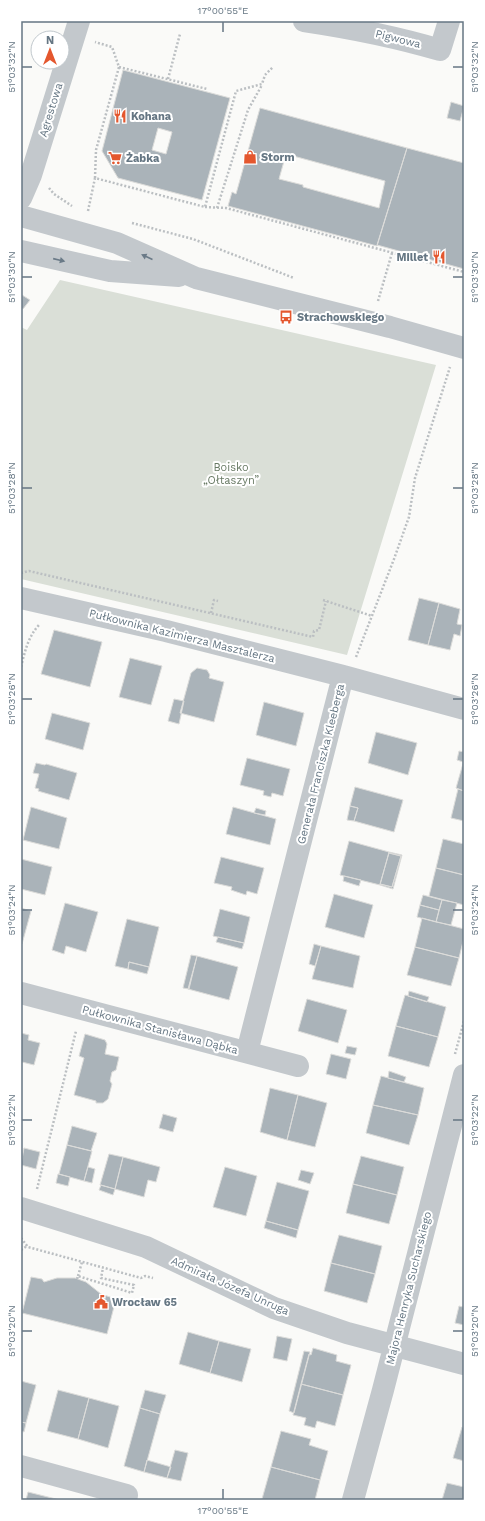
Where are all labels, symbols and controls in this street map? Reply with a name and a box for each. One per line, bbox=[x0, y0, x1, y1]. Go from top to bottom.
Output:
text: 17°00'55"E bbox=[198, 5, 248, 16]
street label: Pigwowa bbox=[374, 27, 422, 51]
north arrow bbox=[30, 30, 70, 70]
text: N bbox=[46, 34, 54, 47]
text: 51°03'32"N bbox=[6, 41, 17, 93]
text: 51°03'32"N bbox=[469, 41, 480, 93]
street label: Agrestowa bbox=[37, 81, 65, 139]
restaurant icon: Kohana bbox=[112, 108, 128, 124]
place label: Kohana bbox=[131, 110, 172, 123]
shop icon: Storm bbox=[242, 149, 258, 165]
supermarket icon: Żabka bbox=[107, 150, 123, 166]
place label: Storm bbox=[261, 151, 295, 164]
place label: Żabka bbox=[126, 152, 160, 165]
restaurant icon: Millet bbox=[431, 249, 447, 265]
text: 51°03'30"N bbox=[6, 251, 17, 303]
place label: Millet bbox=[396, 251, 428, 264]
text: 51°03'30"N bbox=[469, 251, 480, 303]
one-way arrow bbox=[141, 253, 153, 259]
one-way arrow bbox=[53, 257, 65, 263]
bus stop icon: Strachowskiego bbox=[278, 309, 294, 325]
place label: Strachowskiego bbox=[297, 311, 385, 324]
park label: Boisko „Ołtaszyn” bbox=[203, 461, 259, 487]
text: 51°03'28"N bbox=[6, 462, 17, 514]
text: 51°03'28"N bbox=[469, 462, 480, 514]
street label: Pułkownika Kazimierza Masztalerza bbox=[88, 607, 276, 665]
text: 51°03'26"N bbox=[6, 673, 17, 725]
text: 51°03'26"N bbox=[469, 673, 480, 725]
street label: Generała Franciszka Kleeberga bbox=[295, 682, 347, 846]
text: 51°03'24"N bbox=[6, 884, 17, 936]
text: 51°03'24"N bbox=[469, 884, 480, 936]
street label: Pułkownika Stanisława Dąbka bbox=[81, 1003, 239, 1057]
text: 51°03'22"N bbox=[6, 1094, 17, 1146]
text: 51°03'22"N bbox=[469, 1094, 480, 1146]
street label: Majora Henryka Sucharskiego bbox=[384, 1210, 434, 1366]
street label: Admirała Józefa Unruga bbox=[169, 1254, 291, 1318]
public building icon: Wrocław 65 bbox=[93, 1294, 109, 1310]
place label: Wrocław 65 bbox=[112, 1296, 177, 1309]
text: 51°03'20"N bbox=[6, 1305, 17, 1357]
text: 51°03'20"N bbox=[469, 1305, 480, 1357]
text: 17°00'55"E bbox=[198, 1505, 248, 1516]

